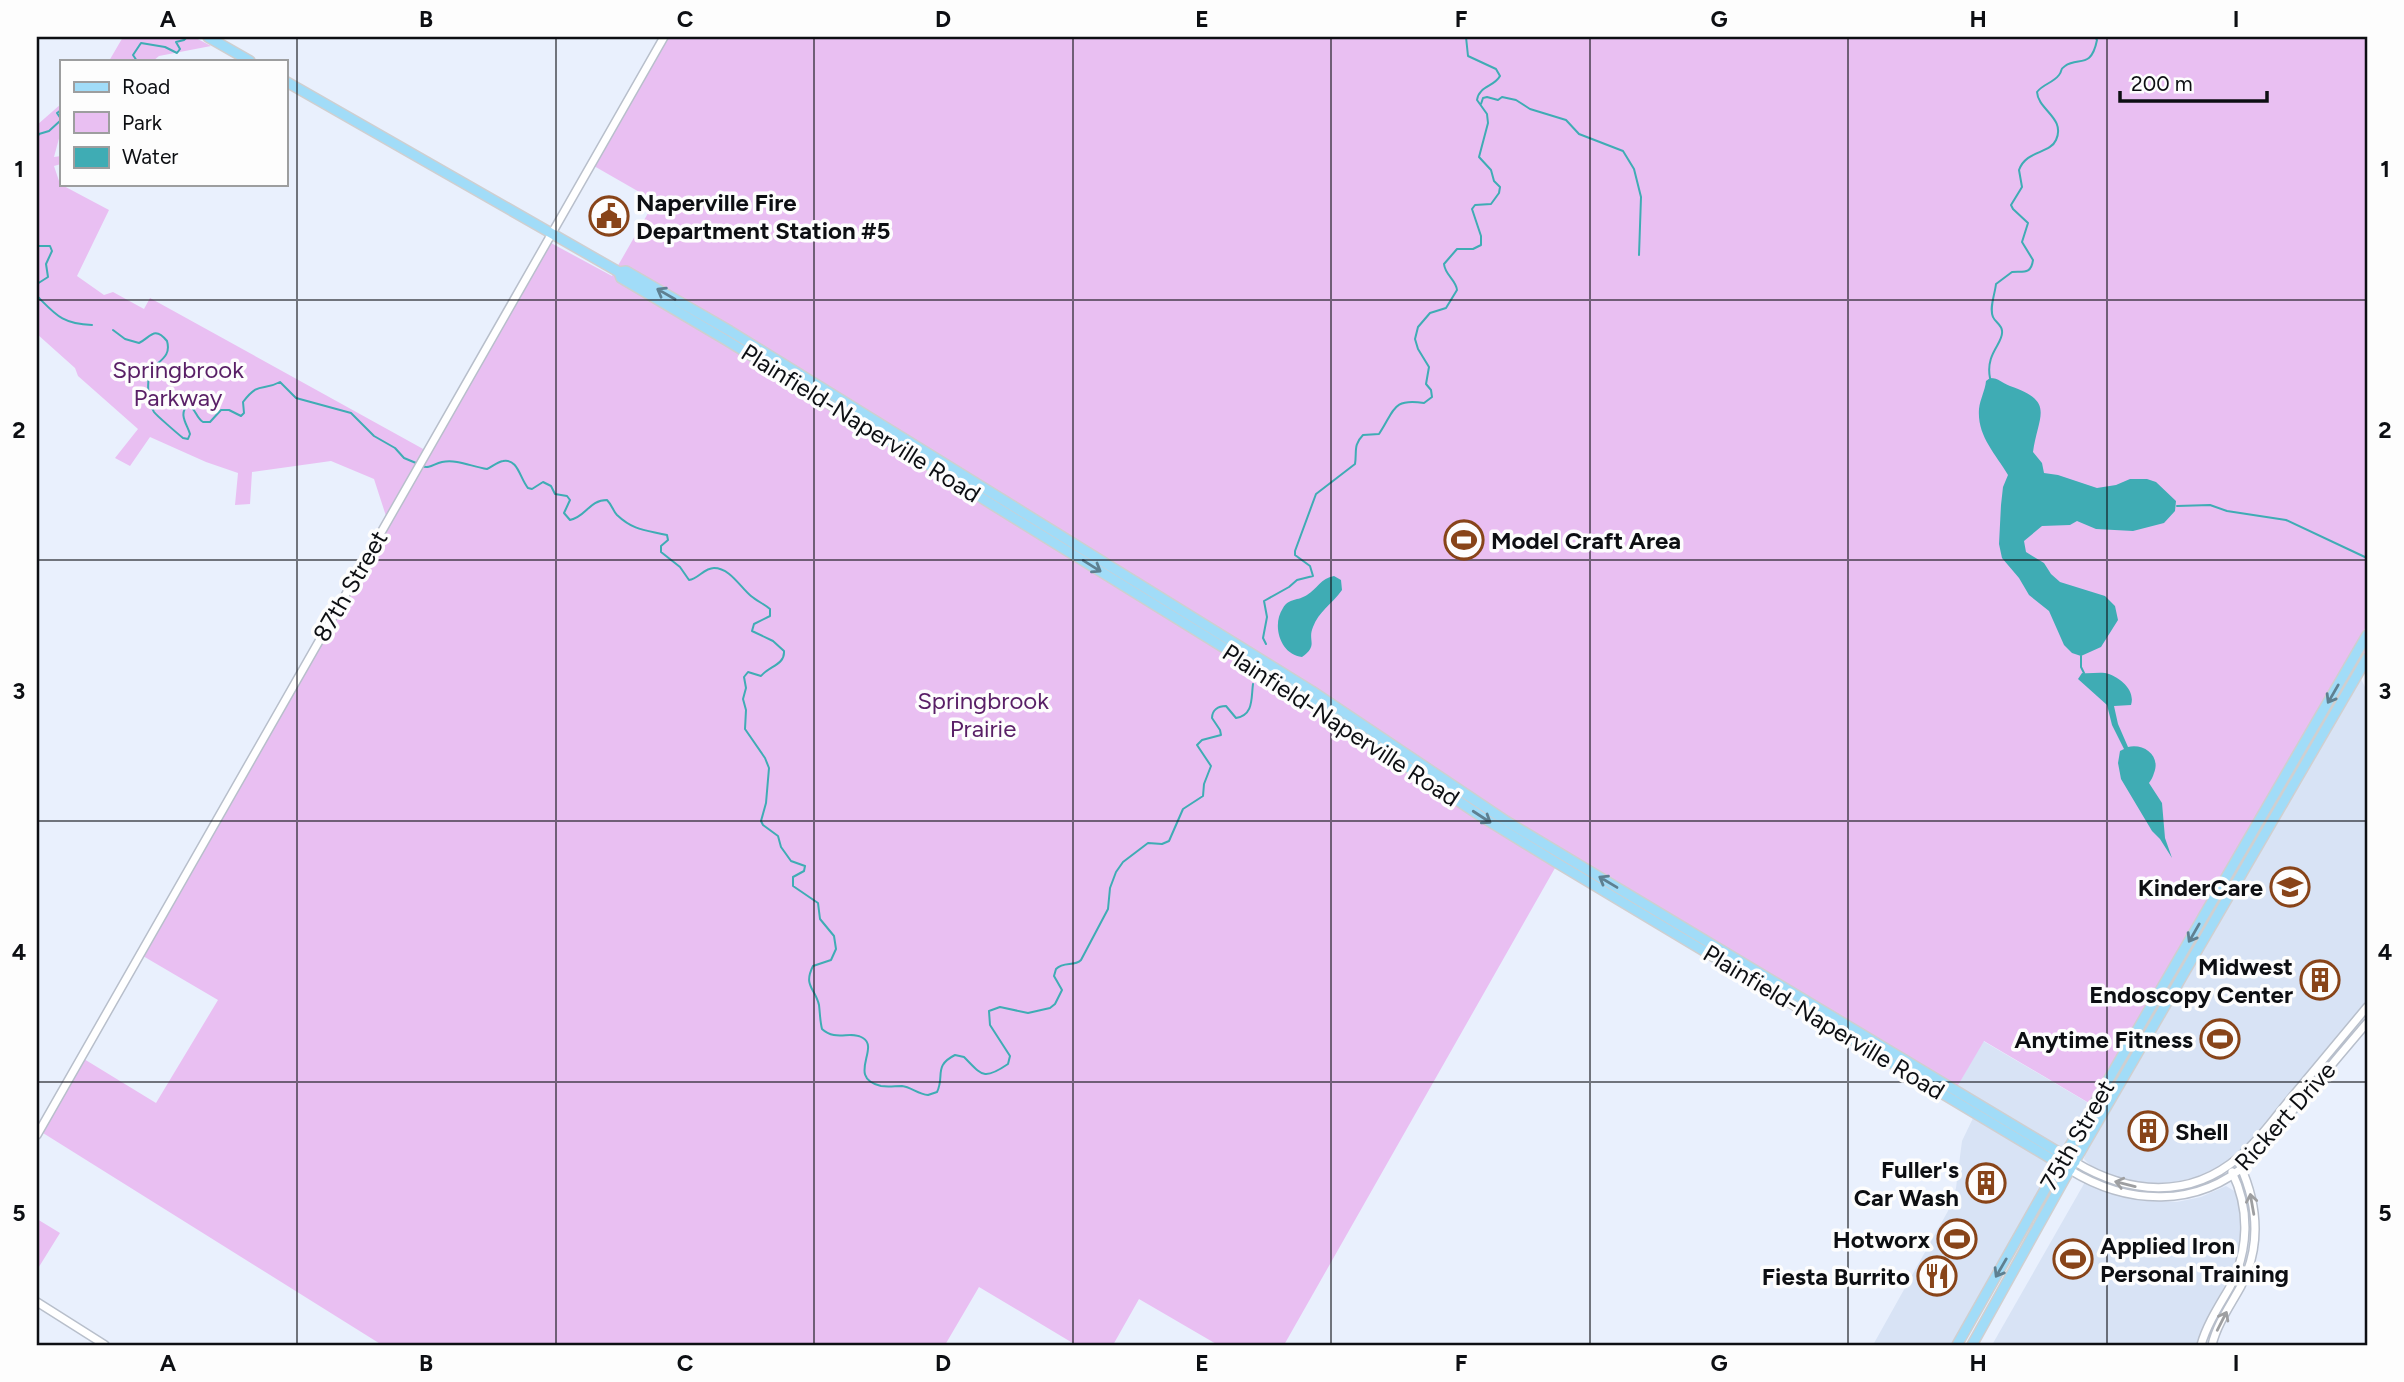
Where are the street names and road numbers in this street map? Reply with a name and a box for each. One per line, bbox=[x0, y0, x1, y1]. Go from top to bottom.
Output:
street label: Plainfield-Naperville Road bbox=[736, 337, 986, 509]
street label: 87th Street bbox=[307, 525, 393, 647]
street label: Plainfield-Naperville Road bbox=[1217, 638, 1465, 812]
street label: Plainfield-Naperville Road bbox=[1698, 938, 1950, 1106]
street label: Rickert Drive bbox=[2228, 1056, 2342, 1176]
street label: 75th Street bbox=[2034, 1075, 2120, 1195]

